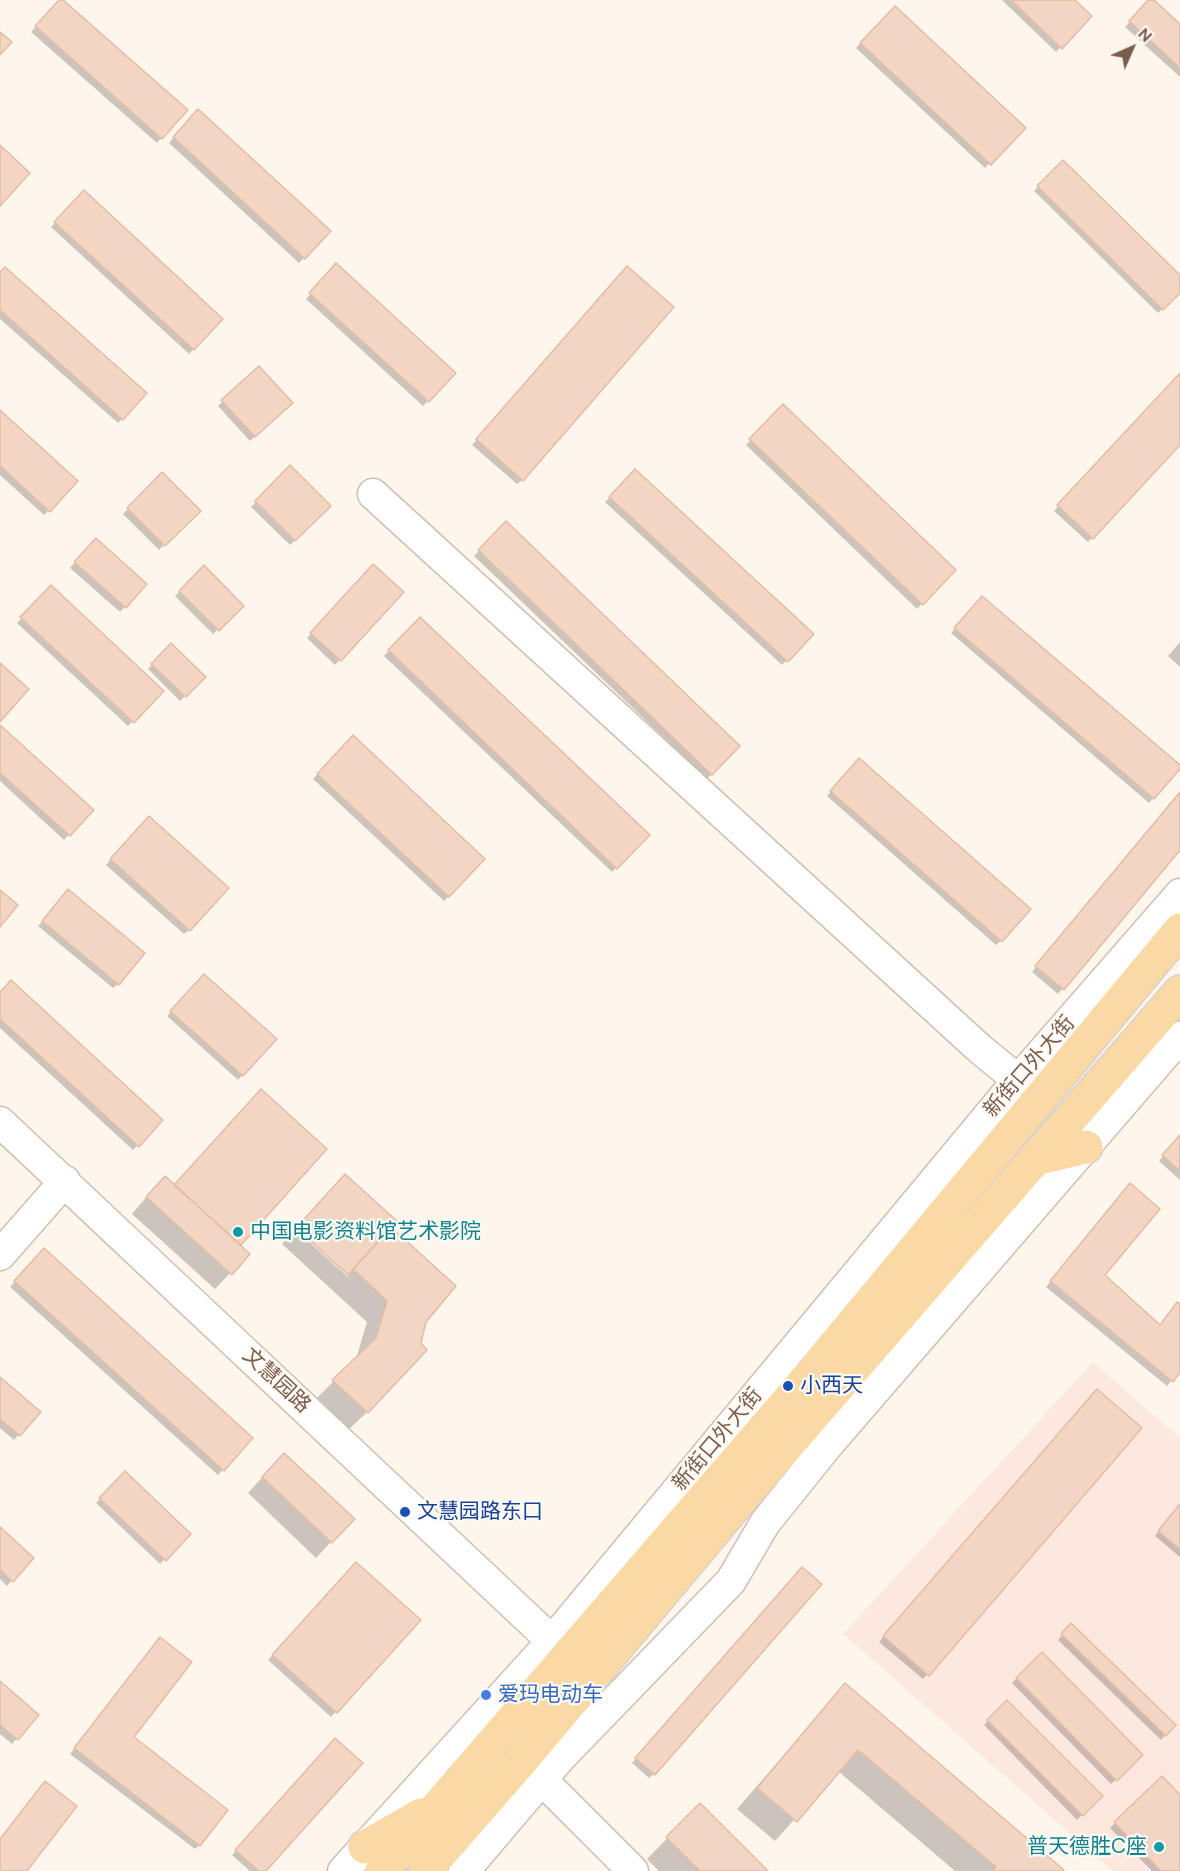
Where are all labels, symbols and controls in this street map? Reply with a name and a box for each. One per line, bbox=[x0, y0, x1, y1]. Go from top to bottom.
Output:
north arrow bbox=[1102, 18, 1162, 78]
text: N bbox=[1134, 23, 1157, 46]
street label: 新街口外大街 bbox=[979, 1011, 1081, 1123]
place label: 中国电影资料馆艺术影院 bbox=[250, 1219, 481, 1245]
marker: 中国电影资料馆艺术影院 bbox=[231, 1225, 245, 1239]
street label: 文慧园路 bbox=[237, 1343, 315, 1419]
place label: 小西天 bbox=[800, 1373, 863, 1399]
marker: 小西天 bbox=[781, 1379, 795, 1393]
street label: 新街口外大街 bbox=[668, 1384, 768, 1496]
place label: 文慧园路东口 bbox=[417, 1499, 543, 1525]
marker: 文慧园路东口 bbox=[398, 1505, 412, 1519]
place label: 爱玛电动车 bbox=[498, 1682, 603, 1708]
marker: 爱玛电动车 bbox=[479, 1688, 493, 1702]
place label: 普天德胜C座 bbox=[1027, 1834, 1147, 1860]
marker: 普天德胜C座 bbox=[1152, 1840, 1166, 1854]

